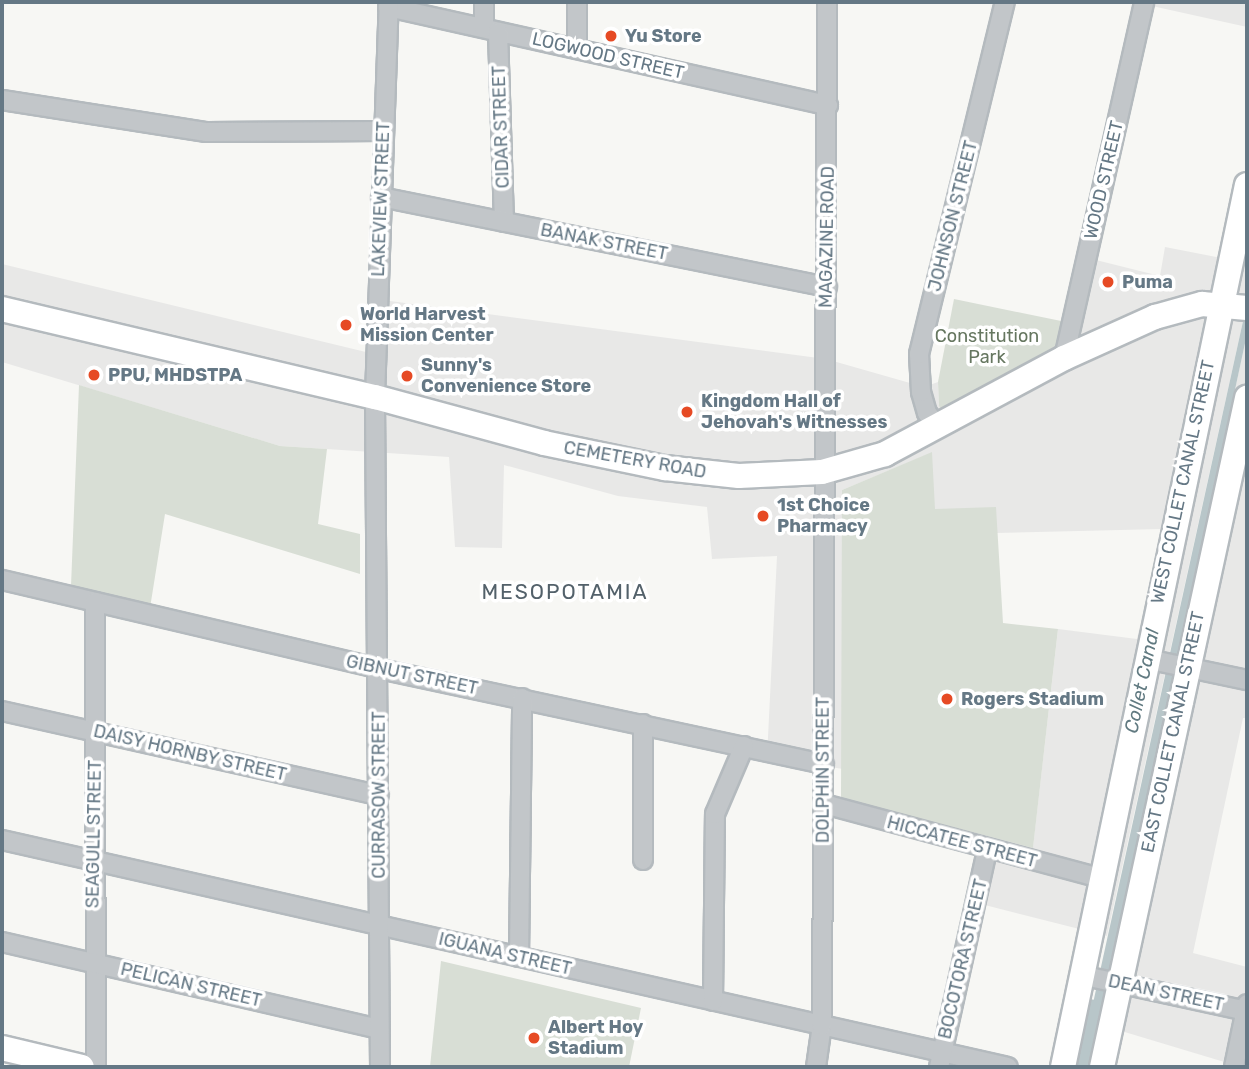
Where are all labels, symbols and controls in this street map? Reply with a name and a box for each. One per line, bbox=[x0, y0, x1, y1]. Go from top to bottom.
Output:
place label: Yu Store bbox=[625, 25, 702, 47]
street label: LOGWOOD STREET bbox=[530, 28, 686, 84]
marker: Yu Store bbox=[603, 28, 619, 44]
street label: CIDAR STREET bbox=[488, 65, 514, 189]
street label: WOOD STREET bbox=[1080, 119, 1128, 241]
street label: LAKEVIEW STREET bbox=[367, 121, 395, 277]
street label: JOHNSON STREET bbox=[924, 138, 982, 294]
street label: MAGAZINE ROAD bbox=[815, 166, 839, 308]
street label: BANAK STREET bbox=[539, 219, 669, 265]
place label: Puma bbox=[1122, 271, 1173, 293]
marker: Puma bbox=[1100, 274, 1116, 290]
place label: World Harvest Mission Center bbox=[360, 304, 494, 346]
marker: World Harvest Mission Center bbox=[338, 317, 354, 333]
park label: Constitution Park bbox=[935, 326, 1039, 368]
place label: Sunny's Convenience Store bbox=[421, 355, 591, 398]
street label: WEST COLLET CANAL STREET bbox=[1146, 358, 1220, 606]
place label: PPU, MHDSTPA bbox=[108, 364, 243, 386]
marker: PPU, MHDSTPA bbox=[86, 367, 102, 383]
marker: Sunny's Convenience Store bbox=[399, 368, 415, 384]
place label: Kingdom Hall of Jehovah's Witnesses bbox=[701, 391, 887, 434]
marker: Kingdom Hall of Jehovah's Witnesses bbox=[679, 404, 695, 420]
street label: CEMETERY ROAD bbox=[562, 437, 708, 483]
place label: 1st Choice Pharmacy bbox=[777, 495, 870, 538]
marker: 1st Choice Pharmacy bbox=[755, 508, 771, 524]
district label: MESOPOTAMIA bbox=[483, 579, 647, 605]
street label: EAST COLLET CANAL STREET bbox=[1137, 609, 1209, 855]
water label: Collet Canal bbox=[1120, 627, 1164, 735]
street label: GIBNUT STREET bbox=[344, 650, 480, 700]
place label: Rogers Stadium bbox=[961, 688, 1104, 710]
marker: Rogers Stadium bbox=[939, 691, 955, 707]
street label: DOLPHIN STREET bbox=[812, 697, 834, 843]
street label: CURRASOW STREET bbox=[368, 711, 390, 879]
street label: DAISY HORNBY STREET bbox=[91, 720, 289, 786]
street label: SEAGULL STREET bbox=[82, 759, 106, 909]
street label: HICCATEE STREET bbox=[885, 812, 1039, 872]
street label: BOCOTORA STREET bbox=[934, 877, 992, 1041]
street label: IGUANA STREET bbox=[436, 928, 574, 980]
street label: PELICAN STREET bbox=[118, 958, 264, 1012]
street label: DEAN STREET bbox=[1106, 970, 1226, 1016]
place label: Albert Hoy Stadium bbox=[548, 1017, 643, 1060]
marker: Albert Hoy Stadium bbox=[526, 1030, 542, 1046]

